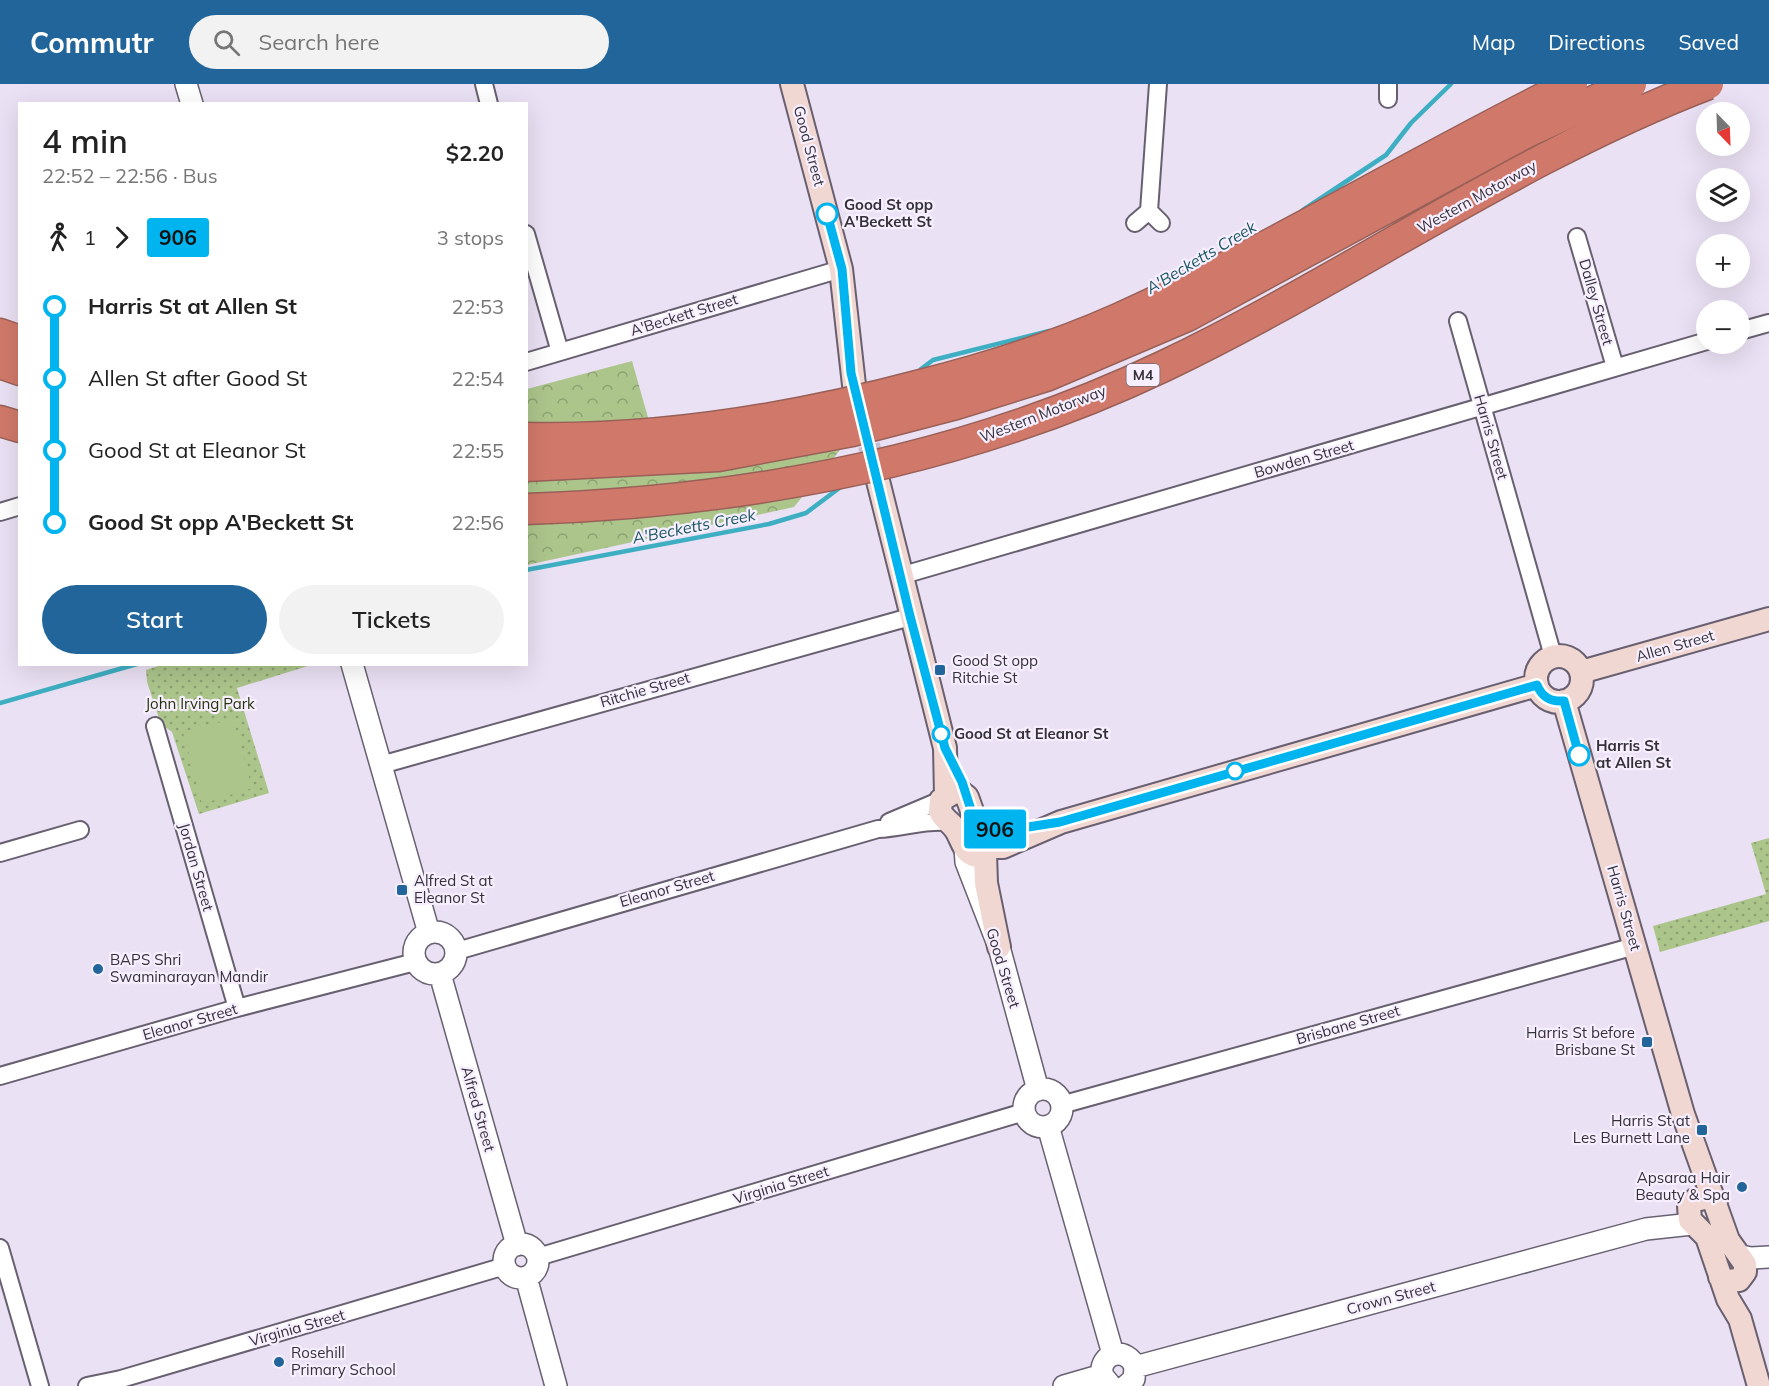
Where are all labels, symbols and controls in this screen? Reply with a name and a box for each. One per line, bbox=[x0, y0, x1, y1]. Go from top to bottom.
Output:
search box bbox=[189, 15, 609, 69]
text: Commutr bbox=[30, 25, 153, 60]
icon: search bbox=[210, 26, 243, 59]
text: Search here bbox=[258, 28, 379, 56]
text: Map bbox=[1472, 29, 1515, 55]
text: Directions bbox=[1548, 29, 1645, 55]
text: Saved bbox=[1678, 29, 1739, 55]
north arrow bbox=[1696, 102, 1750, 156]
map controls bbox=[1696, 102, 1750, 354]
street label: Good Street bbox=[790, 104, 829, 188]
text: 4 min bbox=[42, 120, 128, 161]
text: $2.20 bbox=[446, 139, 504, 167]
street label: Western Motorway bbox=[1414, 156, 1540, 237]
text: 22:52 – 22:56 · Bus bbox=[42, 163, 218, 188]
button: layers bbox=[1696, 168, 1750, 222]
place label: Good St opp A'Beckett St bbox=[844, 195, 933, 231]
marker: Good St opp A'Beckett St bbox=[816, 203, 838, 225]
water label: A'Becketts Creek bbox=[1141, 216, 1260, 298]
icon: walk bbox=[42, 221, 75, 254]
icon: forward bbox=[105, 221, 138, 254]
text: 906 bbox=[159, 224, 197, 250]
text: 1 bbox=[84, 225, 96, 250]
text: 3 stops bbox=[437, 225, 504, 250]
button: + bbox=[1696, 234, 1750, 288]
street label: Dalley Street bbox=[1575, 257, 1618, 347]
street label: A'Beckett Street bbox=[628, 289, 740, 340]
text: Harris St at Allen St bbox=[88, 292, 297, 320]
text: 22:53 bbox=[451, 294, 504, 319]
button: − bbox=[1696, 300, 1750, 354]
text: Allen St after Good St bbox=[88, 364, 307, 392]
road number: M4 bbox=[1126, 364, 1160, 386]
text: 22:54 bbox=[451, 366, 504, 391]
street label: Western Motorway bbox=[977, 381, 1109, 446]
street label: Harris Street bbox=[1470, 392, 1513, 482]
street label: Bowden Street bbox=[1252, 435, 1356, 482]
text: Good St at Eleanor St bbox=[88, 436, 306, 464]
text: 22:55 bbox=[451, 438, 504, 463]
water label: A'Becketts Creek bbox=[630, 504, 758, 548]
text: Good St opp A'Beckett St bbox=[88, 508, 353, 536]
text: 22:56 bbox=[451, 510, 504, 535]
button: Start bbox=[42, 585, 267, 654]
button: Tickets bbox=[279, 585, 504, 654]
street label: Allen Street bbox=[1634, 625, 1716, 666]
place label: Good St opp Ritchie St bbox=[952, 651, 1038, 687]
marker: Good St opp Ritchie St bbox=[933, 663, 947, 677]
street label: Ritchie Street bbox=[598, 668, 692, 711]
park label: John Irving Park bbox=[145, 694, 255, 713]
place label: Good St at Eleanor St bbox=[954, 724, 1109, 743]
marker: Good St at Eleanor St bbox=[932, 725, 950, 743]
place label: Harris St at Allen St bbox=[1596, 736, 1671, 772]
marker: Harris St at Allen St bbox=[1568, 744, 1590, 766]
unlabelled marker bbox=[1226, 762, 1244, 780]
line badge: 906 bbox=[960, 810, 1030, 848]
text: 906 bbox=[976, 816, 1014, 842]
street label: Jordan Street bbox=[175, 820, 218, 913]
street label: Harris Street bbox=[1603, 863, 1646, 953]
street label: Eleanor Street bbox=[617, 866, 716, 911]
place label: Alfred St at Eleanor St bbox=[414, 871, 493, 907]
marker: Alfred St at Eleanor St bbox=[395, 883, 409, 897]
street label: Good Street bbox=[982, 926, 1025, 1010]
place label: BAPS Shri Swaminarayan Mandir bbox=[110, 950, 269, 986]
marker: BAPS Shri Swaminarayan Mandir bbox=[91, 962, 105, 976]
street label: Eleanor Street bbox=[140, 999, 239, 1044]
street label: Brisbane Street bbox=[1294, 1001, 1402, 1048]
place label: Harris St before Brisbane St bbox=[1526, 1023, 1635, 1059]
marker: Harris St before Brisbane St bbox=[1640, 1035, 1654, 1049]
street label: Alfred Street bbox=[457, 1064, 500, 1154]
place label: Harris St at Les Burnett Lane bbox=[1573, 1111, 1690, 1147]
marker: Harris St at Les Burnett Lane bbox=[1695, 1123, 1709, 1137]
street label: Virginia Street bbox=[731, 1161, 831, 1208]
place label: Apsaraa Hair Beauty & Spa bbox=[1635, 1168, 1731, 1204]
marker: Apsaraa Hair Beauty & Spa bbox=[1735, 1180, 1749, 1194]
street label: Crown Street bbox=[1344, 1277, 1437, 1319]
street label: Virginia Street bbox=[247, 1305, 347, 1350]
place label: Rosehill Primary School bbox=[291, 1343, 396, 1379]
marker: Rosehill Primary School bbox=[272, 1355, 286, 1369]

